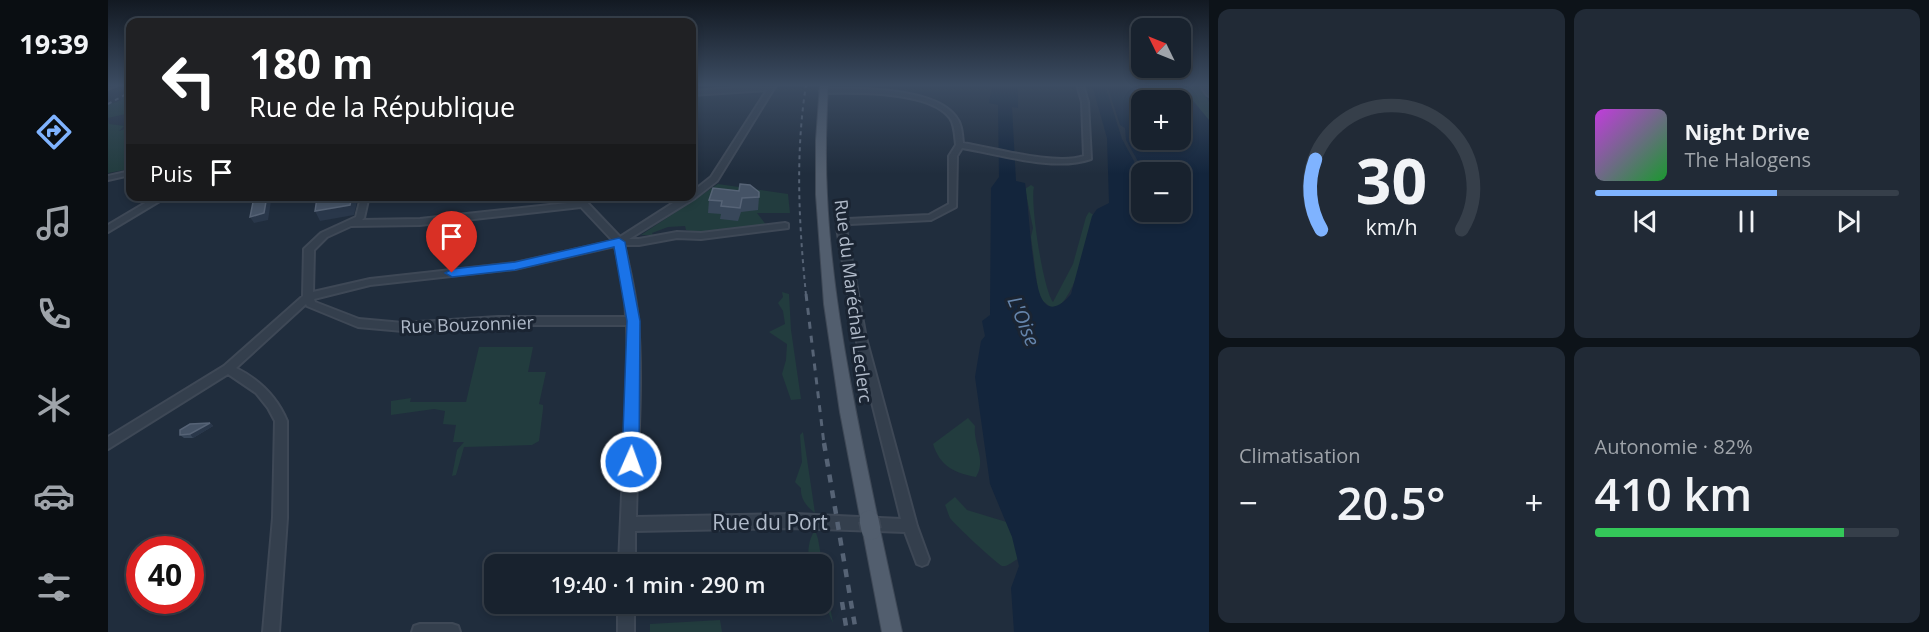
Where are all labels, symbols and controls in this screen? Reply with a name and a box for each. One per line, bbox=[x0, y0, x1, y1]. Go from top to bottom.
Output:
north arrow bbox=[1131, 18, 1191, 78]
map controls bbox=[1131, 18, 1191, 222]
text: 19:39 bbox=[19, 25, 89, 62]
text: 180 m bbox=[249, 34, 373, 91]
icon: left bbox=[150, 42, 228, 120]
text: Rue de la République bbox=[249, 88, 515, 125]
button: + bbox=[1131, 90, 1191, 150]
icon: directions bbox=[33, 111, 75, 153]
text: Night Drive bbox=[1685, 116, 1810, 146]
text: 30 bbox=[1356, 138, 1427, 223]
text: The Halogens bbox=[1685, 146, 1811, 173]
icon: arrive bbox=[205, 156, 238, 189]
text: Puis bbox=[150, 158, 193, 188]
button: − bbox=[1131, 162, 1191, 222]
street label: Rue du Maréchal Leclerc bbox=[830, 198, 878, 405]
icon: music bbox=[33, 202, 75, 244]
icon: previous bbox=[1629, 205, 1662, 238]
icon: pause bbox=[1730, 205, 1763, 238]
icon: next bbox=[1832, 205, 1865, 238]
pin bbox=[426, 211, 477, 273]
text: km/h bbox=[1365, 213, 1417, 242]
icon: arrive bbox=[435, 220, 468, 253]
water label: L'Oise bbox=[1001, 292, 1047, 350]
icon: phone bbox=[33, 293, 75, 335]
street label: Rue Bouzonnier bbox=[400, 310, 535, 338]
icon: climate bbox=[33, 384, 75, 426]
position arrow bbox=[599, 430, 663, 494]
text: Autonomie · 82% bbox=[1595, 433, 1753, 460]
text: Climatisation bbox=[1239, 442, 1361, 469]
text: 410 km bbox=[1595, 463, 1752, 524]
text: 20.5° bbox=[1337, 472, 1446, 533]
icon: car bbox=[33, 475, 75, 517]
text: − bbox=[1239, 480, 1258, 525]
text: + bbox=[1525, 480, 1543, 525]
street label: Rue du Port bbox=[712, 508, 828, 536]
speed limit sign: 40 bbox=[126, 536, 204, 614]
icon: filters bbox=[33, 566, 75, 608]
text: 19:40 · 1 min · 290 m bbox=[550, 569, 766, 599]

